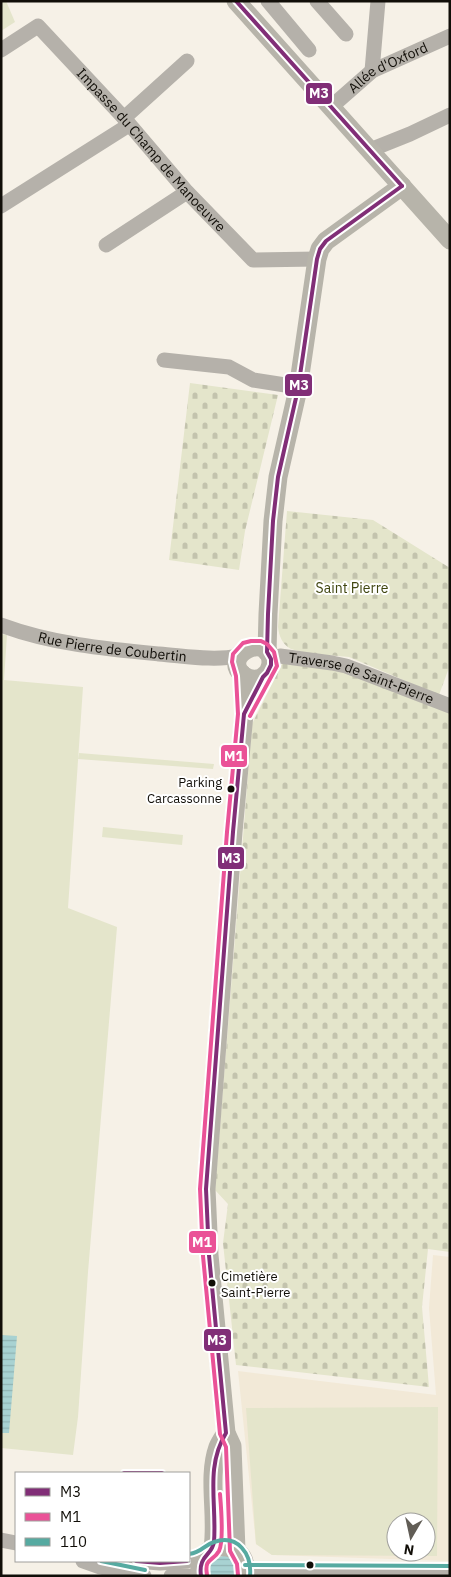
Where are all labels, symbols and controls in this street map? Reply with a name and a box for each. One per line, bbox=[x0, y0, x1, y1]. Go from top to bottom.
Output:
street label: Allée d'Oxford bbox=[344, 38, 430, 97]
street label: Impasse du Champ de Manoeuvre bbox=[73, 64, 230, 236]
line badge: M3 bbox=[305, 82, 333, 105]
text: M3 bbox=[309, 84, 329, 102]
line badge: M3 bbox=[284, 373, 313, 397]
text: M3 bbox=[289, 376, 309, 394]
park label: Saint Pierre bbox=[316, 579, 389, 597]
street label: Rue Pierre de Coubertin bbox=[36, 628, 188, 666]
street label: Traverse de Saint-Pierre bbox=[288, 648, 437, 708]
line badge: M1 bbox=[220, 744, 248, 768]
text: M1 bbox=[224, 747, 245, 765]
place label: Parking Carcassonne bbox=[147, 774, 222, 807]
marker: Parking Carcassonne bbox=[226, 784, 236, 794]
line badge: M3 bbox=[217, 846, 245, 870]
text: M3 bbox=[221, 849, 241, 867]
line badge: M1 bbox=[188, 1230, 217, 1254]
text: M1 bbox=[192, 1233, 213, 1251]
place label: Cimetière Saint-Pierre bbox=[221, 1268, 291, 1301]
marker: Cimetière Saint-Pierre bbox=[207, 1278, 217, 1288]
line badge: M3 bbox=[203, 1328, 232, 1352]
text: M3 bbox=[207, 1331, 227, 1349]
legend bbox=[15, 1472, 190, 1562]
text: M3 bbox=[60, 1482, 81, 1501]
text: M1 bbox=[60, 1507, 81, 1526]
north arrow bbox=[386, 1512, 436, 1562]
text: 110 bbox=[60, 1532, 87, 1551]
text: N bbox=[403, 1540, 415, 1560]
unlabelled marker bbox=[305, 1560, 315, 1570]

